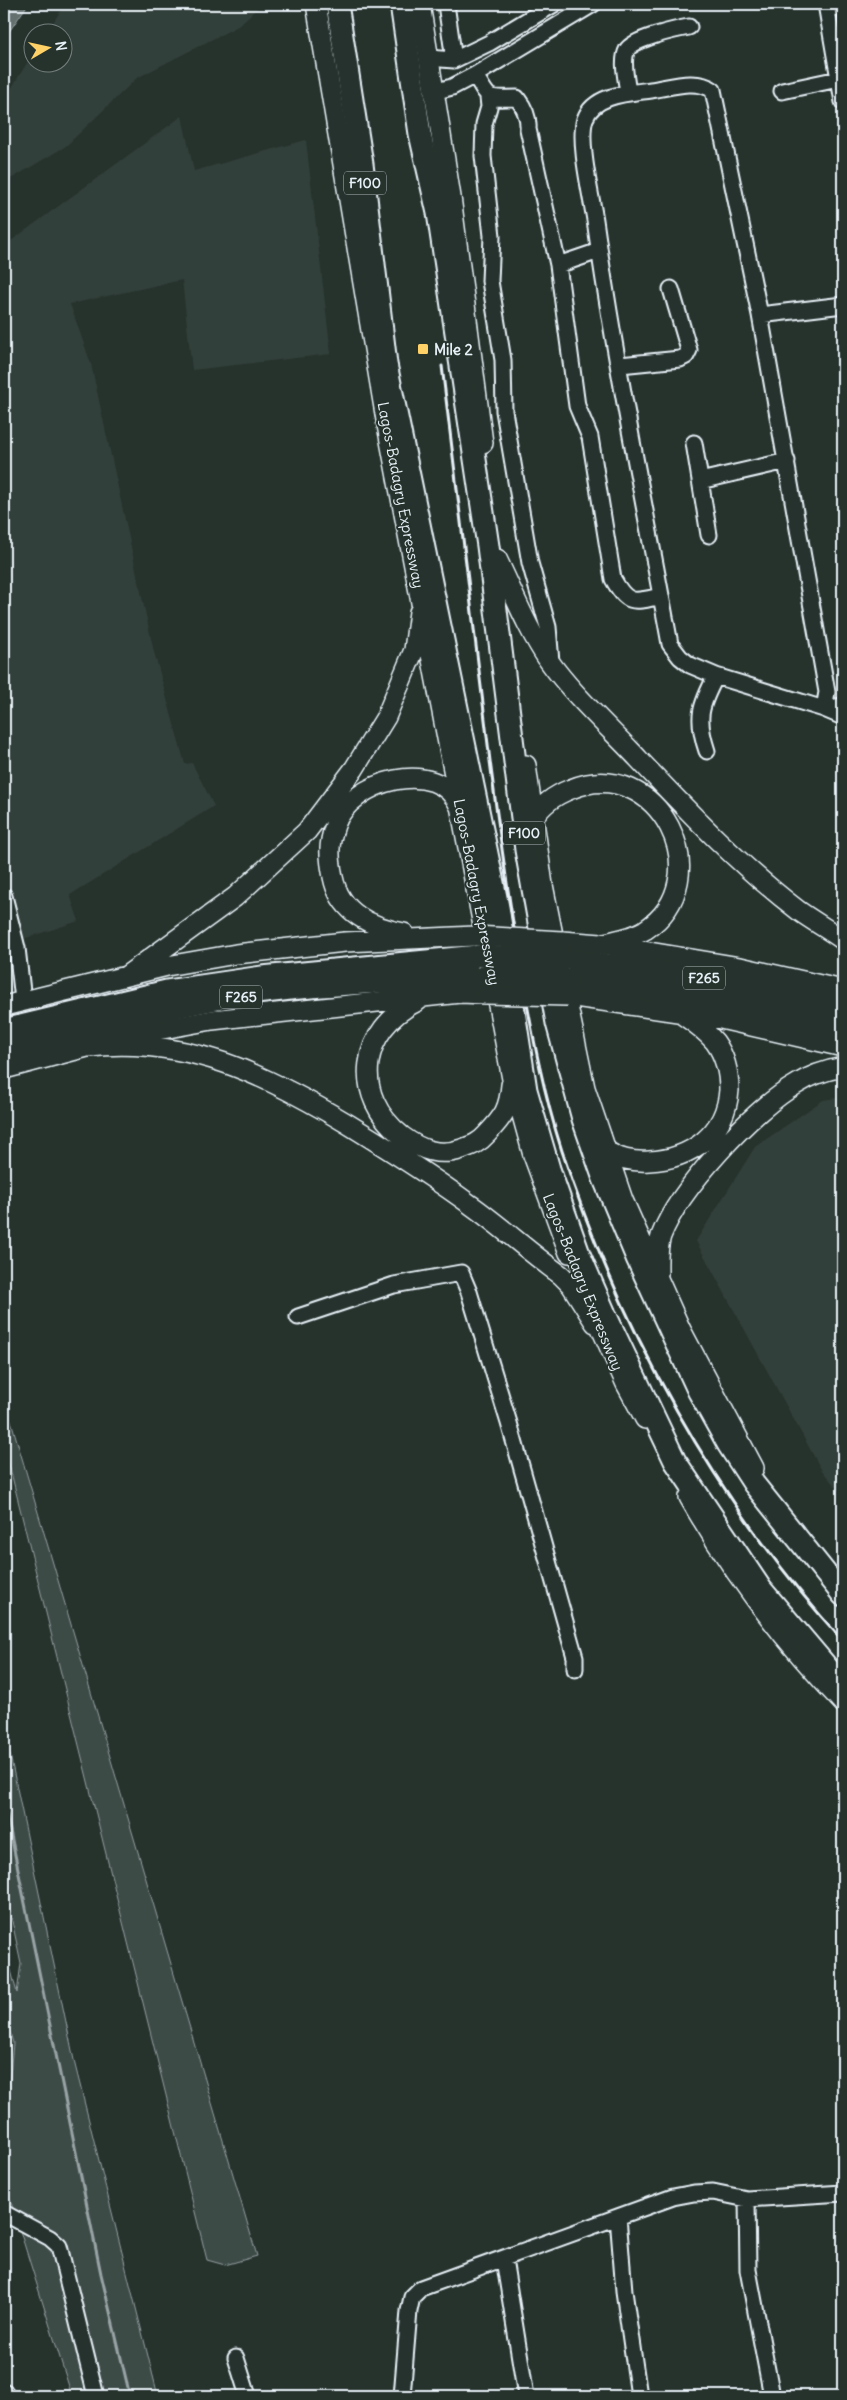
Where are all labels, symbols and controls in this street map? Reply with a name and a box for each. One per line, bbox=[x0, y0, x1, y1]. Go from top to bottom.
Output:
north arrow bbox=[22, 22, 72, 72]
text: N bbox=[51, 40, 70, 52]
road number: F100 bbox=[344, 172, 386, 194]
place label: Mile 2 bbox=[434, 340, 473, 359]
marker: Mile 2 bbox=[416, 342, 430, 356]
street label: Lagos-Badagry Expressway bbox=[374, 400, 428, 590]
street label: Lagos-Badagry Expressway bbox=[450, 797, 504, 987]
road number: F100 bbox=[503, 821, 545, 844]
road number: F265 bbox=[683, 966, 725, 990]
road number: F265 bbox=[220, 986, 262, 1009]
street label: Lagos-Badagry Expressway bbox=[539, 1191, 627, 1373]

